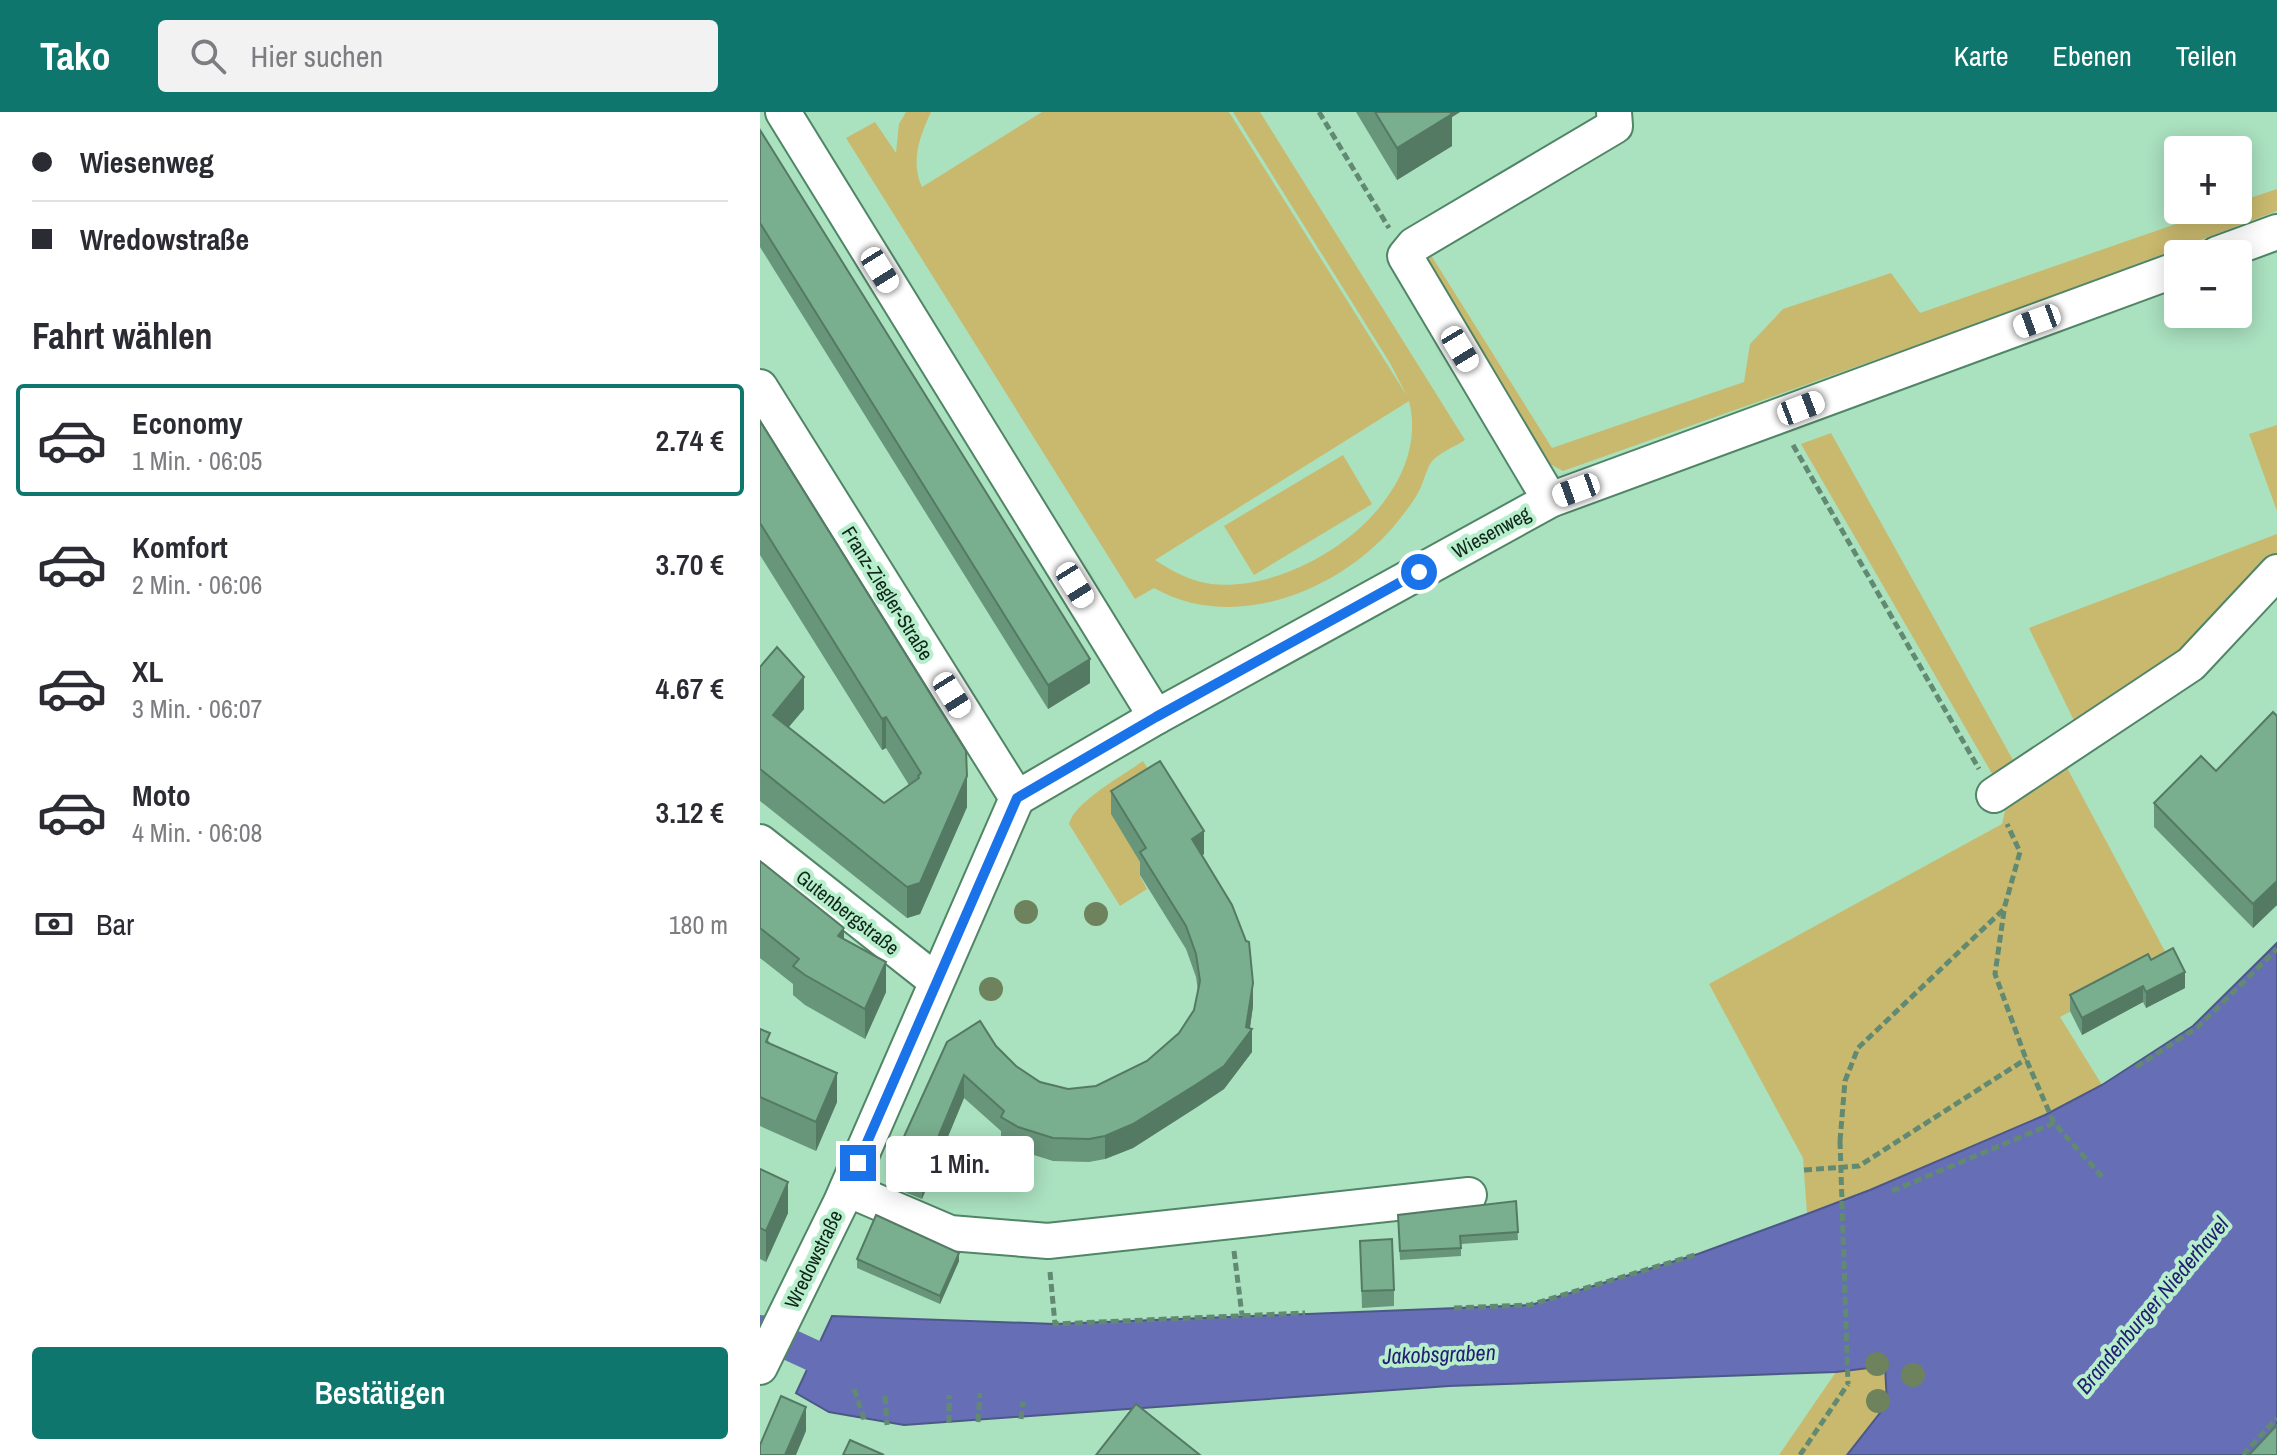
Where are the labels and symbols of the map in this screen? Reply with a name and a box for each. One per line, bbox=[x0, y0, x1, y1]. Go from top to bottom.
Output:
car bbox=[857, 243, 903, 297]
car bbox=[2010, 302, 2064, 340]
car bbox=[1437, 322, 1483, 376]
car bbox=[1774, 388, 1828, 428]
car bbox=[1549, 471, 1603, 509]
street label: Wiesenweg bbox=[1447, 499, 1535, 565]
street label: Franz-Ziegler-Straße bbox=[836, 521, 940, 665]
route start bbox=[1401, 554, 1437, 590]
car bbox=[1052, 558, 1098, 612]
car bbox=[929, 668, 975, 722]
street label: Gutenbergstraße bbox=[791, 863, 905, 961]
callout: 1 Min. bbox=[886, 1135, 1034, 1191]
route end bbox=[840, 1145, 876, 1181]
street label: Wredowstraße bbox=[778, 1205, 848, 1313]
water label: Brandenburger Niederhavel bbox=[2069, 1209, 2236, 1400]
water label: Jakobsgraben bbox=[1381, 1337, 1496, 1371]

